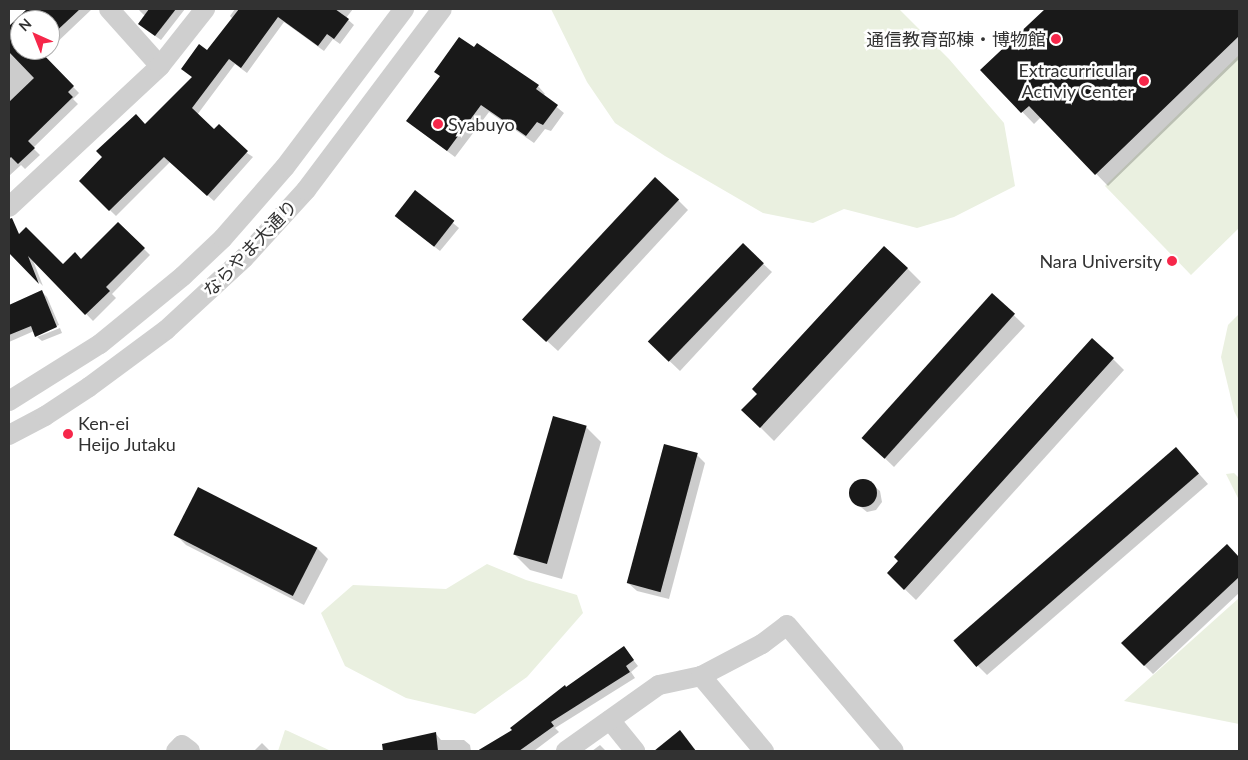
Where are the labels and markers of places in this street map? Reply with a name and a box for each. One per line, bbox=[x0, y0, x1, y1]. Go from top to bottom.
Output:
place label: 通信教育部棟・博物館 bbox=[866, 28, 1046, 50]
marker: 通信教育部棟・博物館 bbox=[1050, 33, 1062, 45]
place label: Extracurricular Activiy Center bbox=[1018, 60, 1134, 102]
marker: Extracurricular Activiy Center bbox=[1138, 75, 1150, 87]
place label: Syabuyo bbox=[448, 113, 515, 135]
marker: Syabuyo bbox=[432, 118, 444, 130]
place label: Nara University bbox=[1039, 250, 1162, 272]
marker: Nara University bbox=[1166, 255, 1178, 267]
place label: Ken-ei Heijo Jutaku bbox=[78, 413, 176, 456]
marker: Ken-ei Heijo Jutaku bbox=[62, 428, 74, 440]

